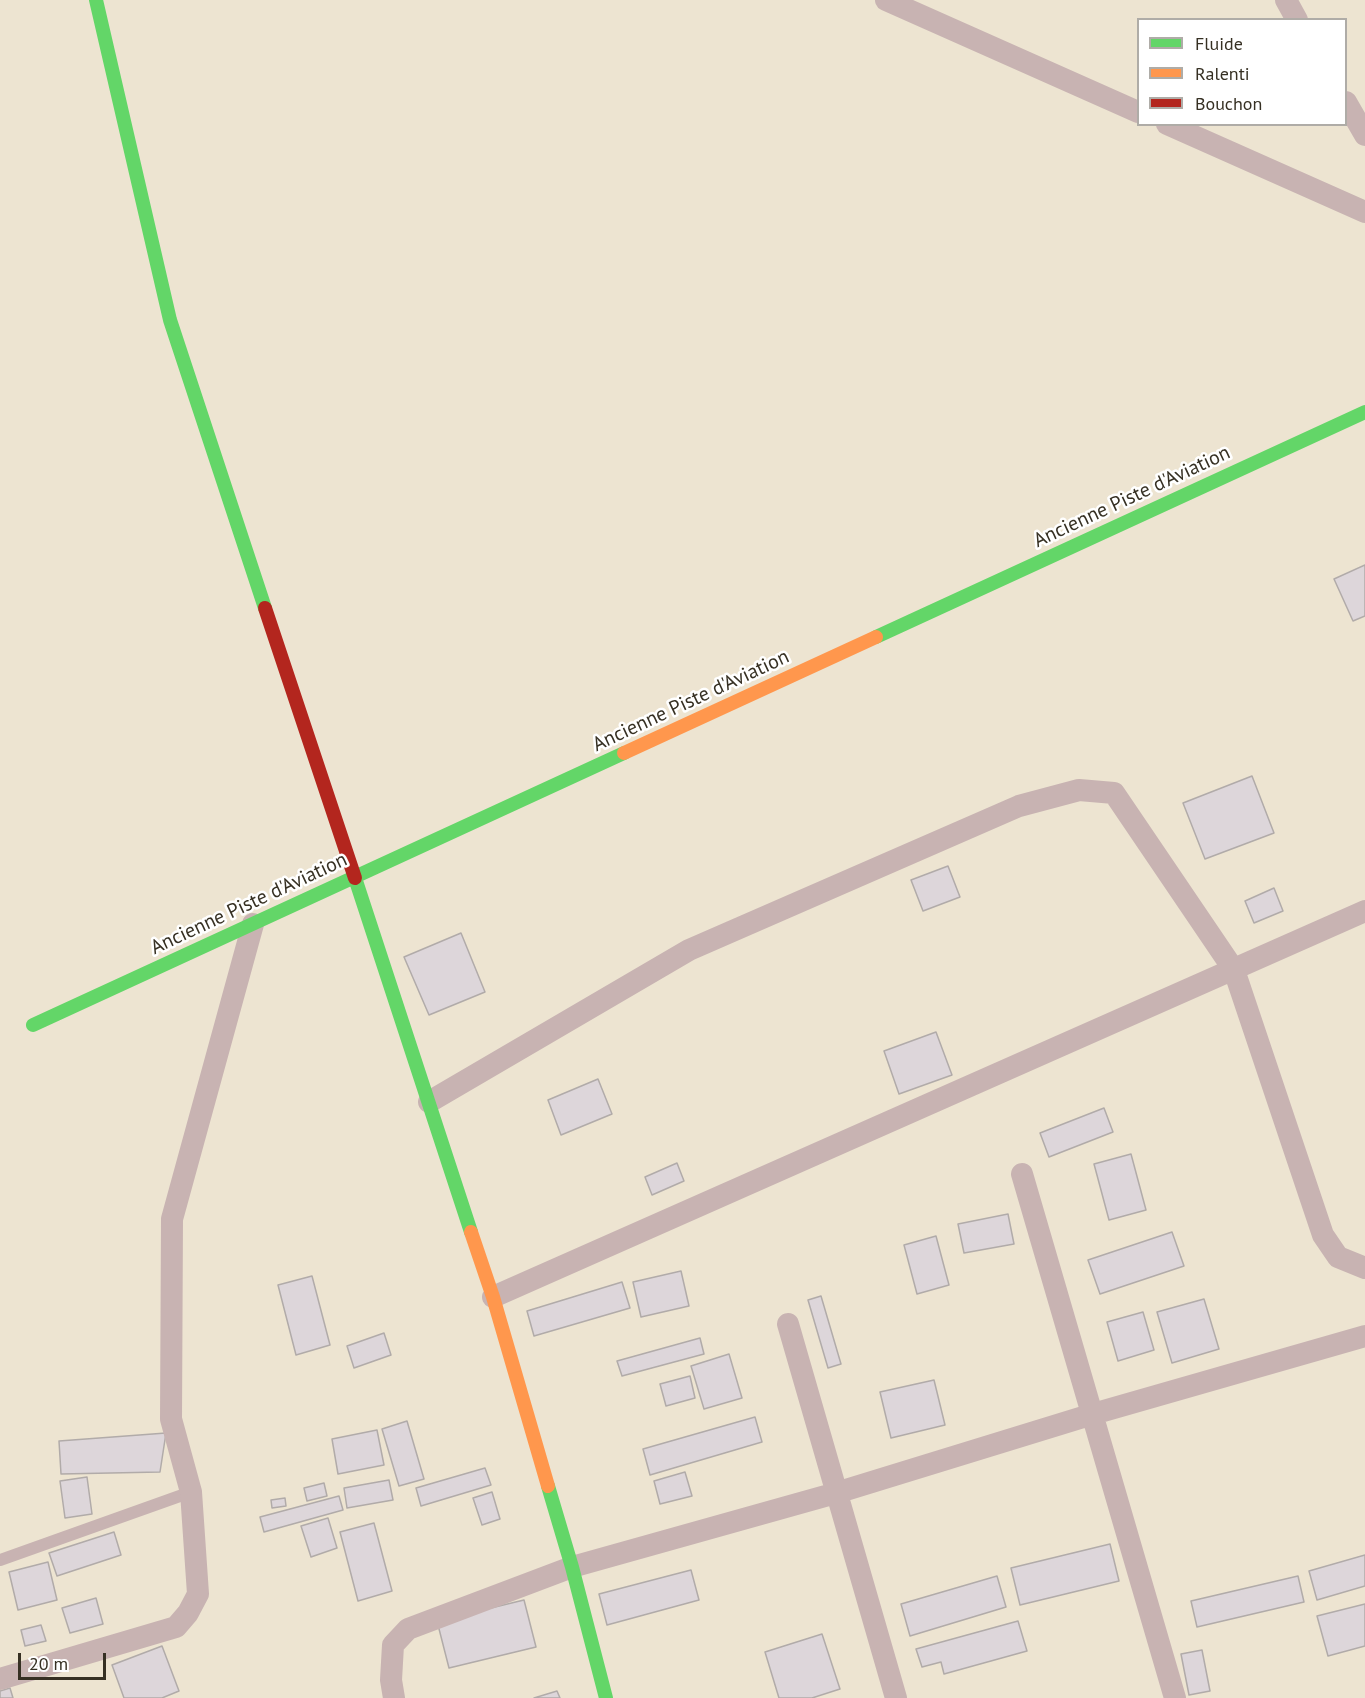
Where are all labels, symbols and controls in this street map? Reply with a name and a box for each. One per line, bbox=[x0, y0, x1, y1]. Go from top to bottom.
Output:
legend bbox=[1137, 18, 1347, 126]
text: Fluide bbox=[1195, 32, 1243, 55]
text: Ralenti bbox=[1195, 62, 1250, 85]
text: Bouchon bbox=[1195, 92, 1262, 115]
street label: Ancienne Piste d'Aviation bbox=[1030, 441, 1234, 553]
street label: Ancienne Piste d'Aviation bbox=[589, 645, 793, 757]
street label: Ancienne Piste d'Aviation bbox=[147, 848, 351, 960]
scale bar bbox=[21, 1641, 110, 1679]
text: 20 m bbox=[29, 1652, 68, 1675]

